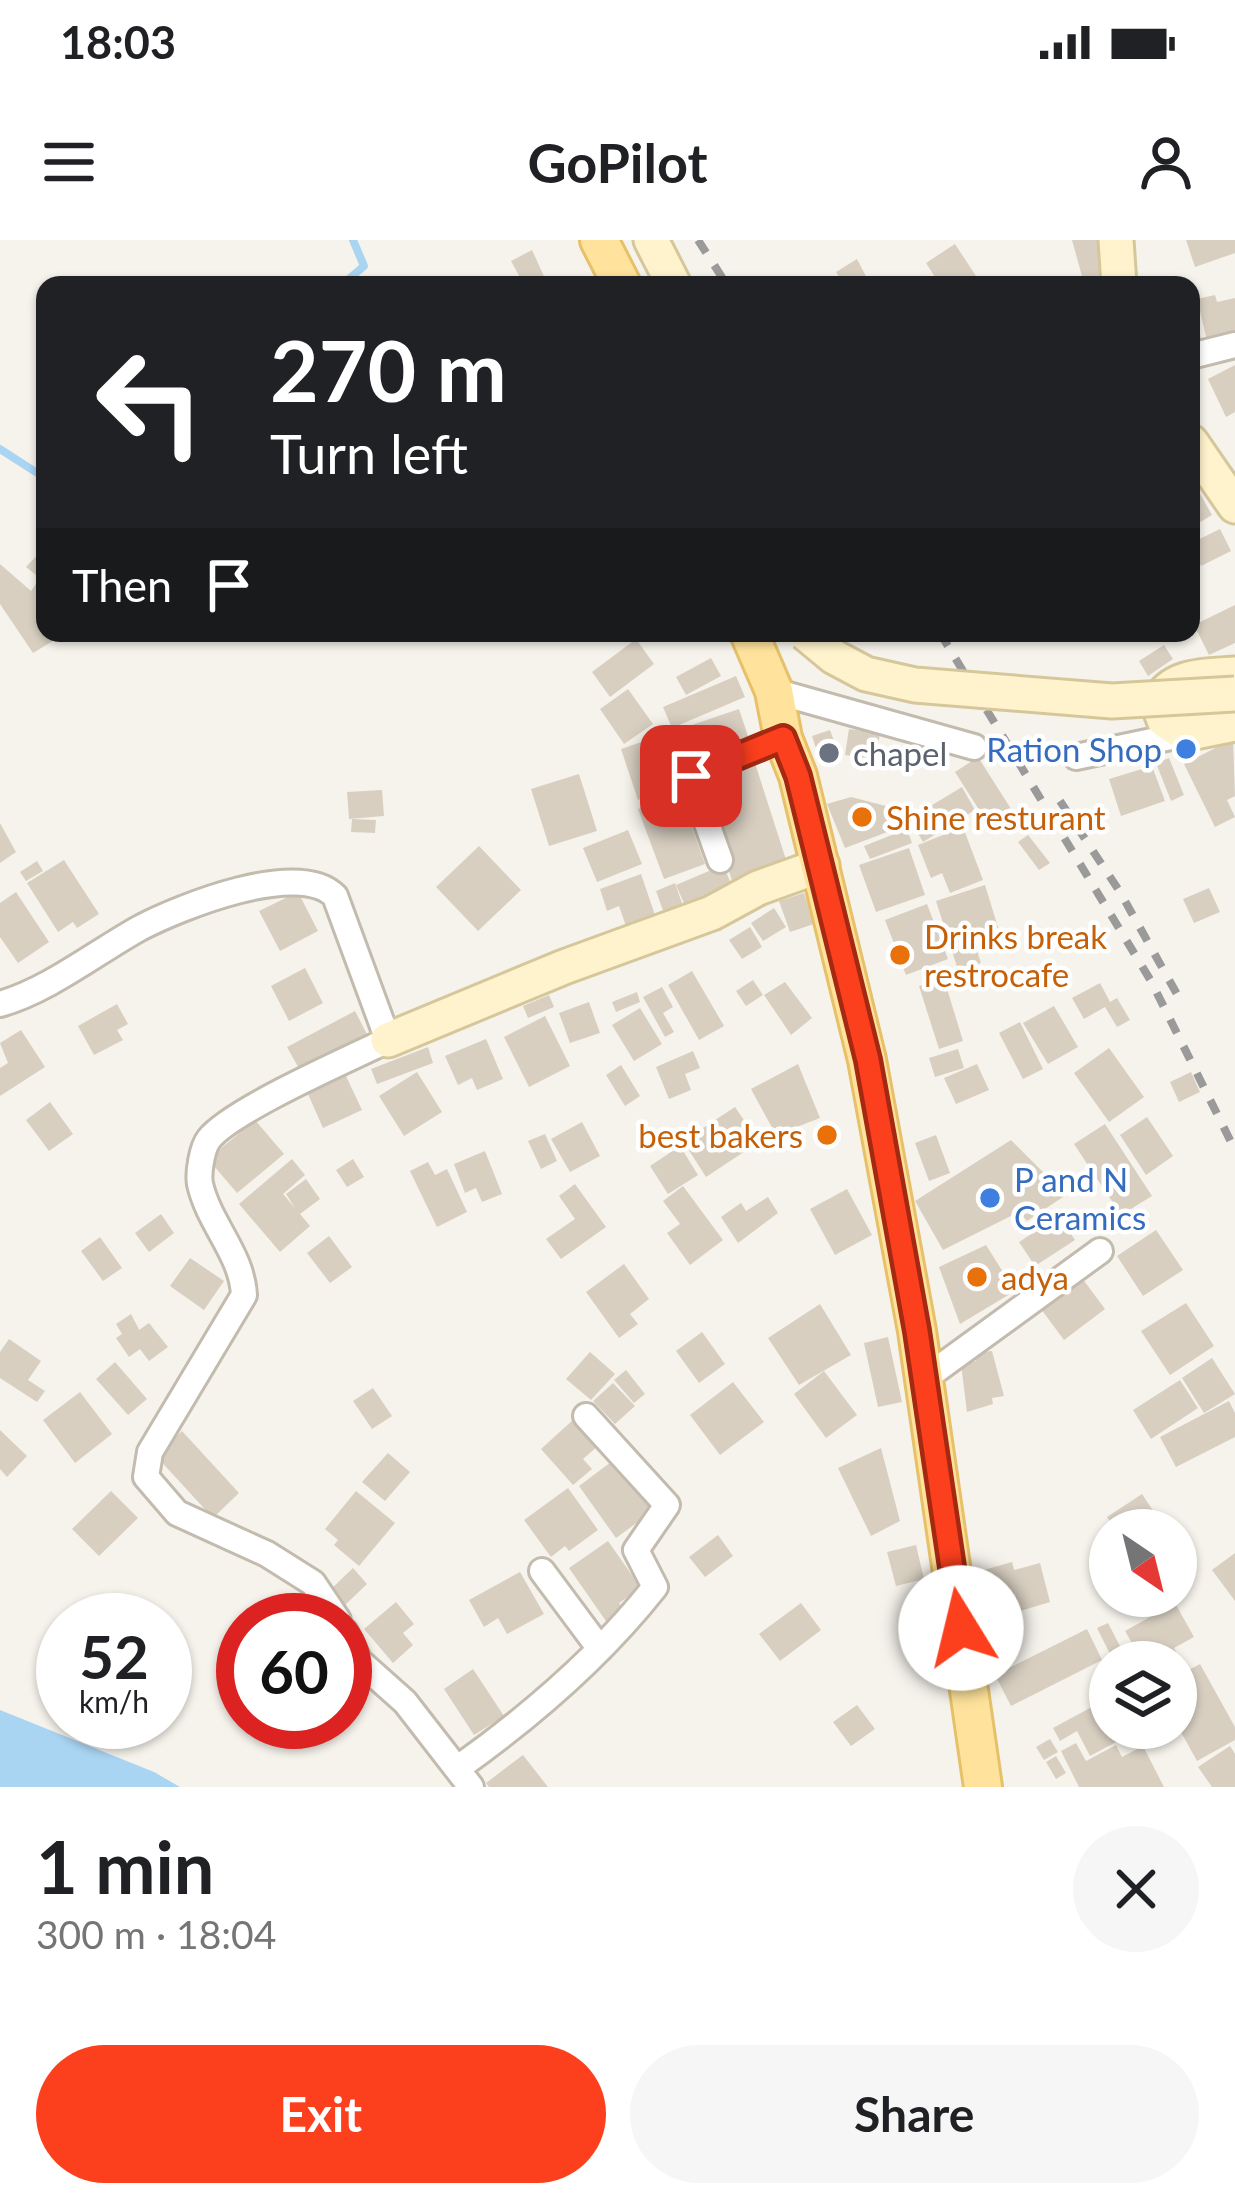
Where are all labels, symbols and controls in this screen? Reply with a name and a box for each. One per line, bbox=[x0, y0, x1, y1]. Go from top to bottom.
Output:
text: 18:03 bbox=[60, 15, 176, 69]
icon: menu bbox=[36, 129, 102, 195]
icon: person bbox=[1133, 129, 1199, 195]
text: GoPilot bbox=[527, 130, 708, 195]
text: 270 m bbox=[270, 319, 507, 420]
icon: left bbox=[72, 324, 228, 480]
text: Turn left bbox=[270, 421, 468, 486]
icon: arrive bbox=[196, 552, 262, 618]
text: Then bbox=[72, 558, 172, 612]
pin bbox=[640, 725, 742, 827]
place label: Ration Shop bbox=[986, 729, 1162, 769]
place label: chapel bbox=[853, 733, 947, 773]
marker: Ration Shop bbox=[1173, 736, 1199, 762]
marker: chapel bbox=[816, 740, 842, 766]
icon: arrive bbox=[658, 743, 724, 809]
place label: Shine resturant bbox=[886, 797, 1106, 837]
marker: Shine resturant bbox=[849, 804, 875, 830]
place label: Drinks break restrocafe bbox=[924, 916, 1107, 994]
marker: Drinks break restrocafe bbox=[887, 942, 913, 968]
place label: best bakers bbox=[638, 1115, 803, 1155]
marker: best bakers bbox=[814, 1122, 840, 1148]
place label: P and N Ceramics bbox=[1014, 1159, 1146, 1237]
marker: P and N Ceramics bbox=[977, 1185, 1003, 1211]
place label: adya bbox=[1001, 1257, 1069, 1297]
marker: adya bbox=[964, 1264, 990, 1290]
north arrow bbox=[1089, 1509, 1197, 1617]
map controls bbox=[1089, 1509, 1197, 1749]
position arrow bbox=[898, 1565, 1024, 1691]
speed limit sign: 60 bbox=[216, 1593, 372, 1749]
text: 52 bbox=[79, 1620, 149, 1692]
button: layers bbox=[1089, 1641, 1197, 1749]
text: km/h bbox=[79, 1683, 149, 1719]
text: 1 min bbox=[36, 1823, 214, 1909]
button: close bbox=[1073, 1826, 1199, 1952]
text: 300 m · 18:04 bbox=[36, 1911, 276, 1957]
button: Exit bbox=[36, 2045, 606, 2183]
button: Share bbox=[630, 2045, 1199, 2183]

